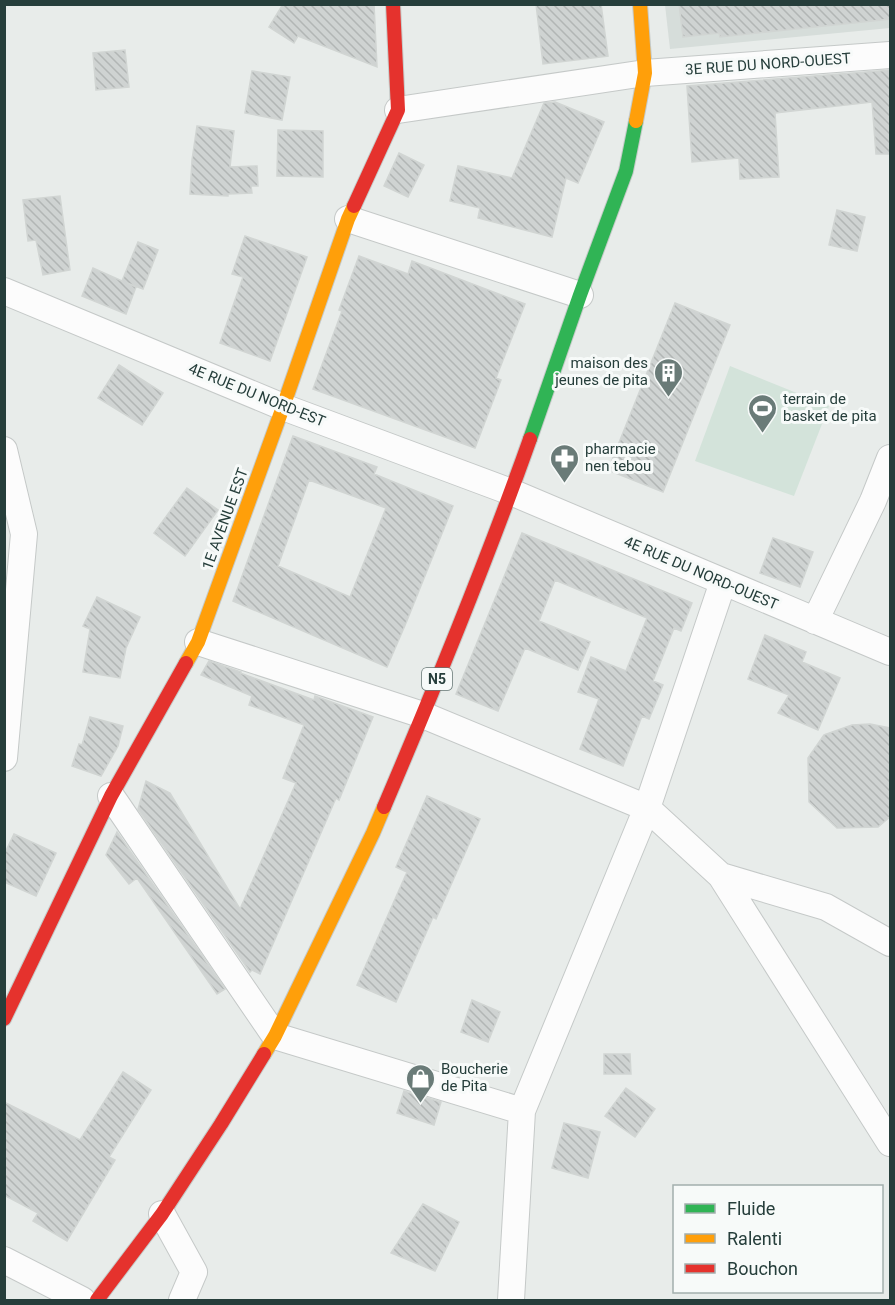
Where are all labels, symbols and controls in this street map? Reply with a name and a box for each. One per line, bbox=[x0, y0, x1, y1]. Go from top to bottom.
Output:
street label: 3E RUE DU NORD-OUEST bbox=[685, 49, 851, 79]
place label: maison des jeunes de pita bbox=[554, 354, 648, 389]
building icon: maison des jeunes de pita bbox=[653, 356, 685, 398]
street label: 4E RUE DU NORD-EST bbox=[186, 359, 328, 431]
place label: terrain de basket de pita bbox=[783, 390, 877, 425]
sports icon: terrain de basket de pita bbox=[746, 392, 778, 434]
place label: pharmacie nen tebou bbox=[585, 440, 656, 475]
pharmacy icon: pharmacie nen tebou bbox=[548, 442, 580, 484]
street label: 1E AVENUE EST bbox=[198, 466, 252, 572]
street label: 4E RUE DU NORD-OUEST bbox=[621, 532, 781, 614]
road number: N5 bbox=[422, 668, 452, 690]
place label: Boucherie de Pita bbox=[441, 1060, 508, 1095]
shop icon: Boucherie de Pita bbox=[404, 1062, 436, 1104]
legend bbox=[673, 1185, 883, 1293]
text: Fluide bbox=[727, 1198, 775, 1219]
text: Ralenti bbox=[727, 1228, 782, 1249]
text: Bouchon bbox=[727, 1258, 798, 1279]

